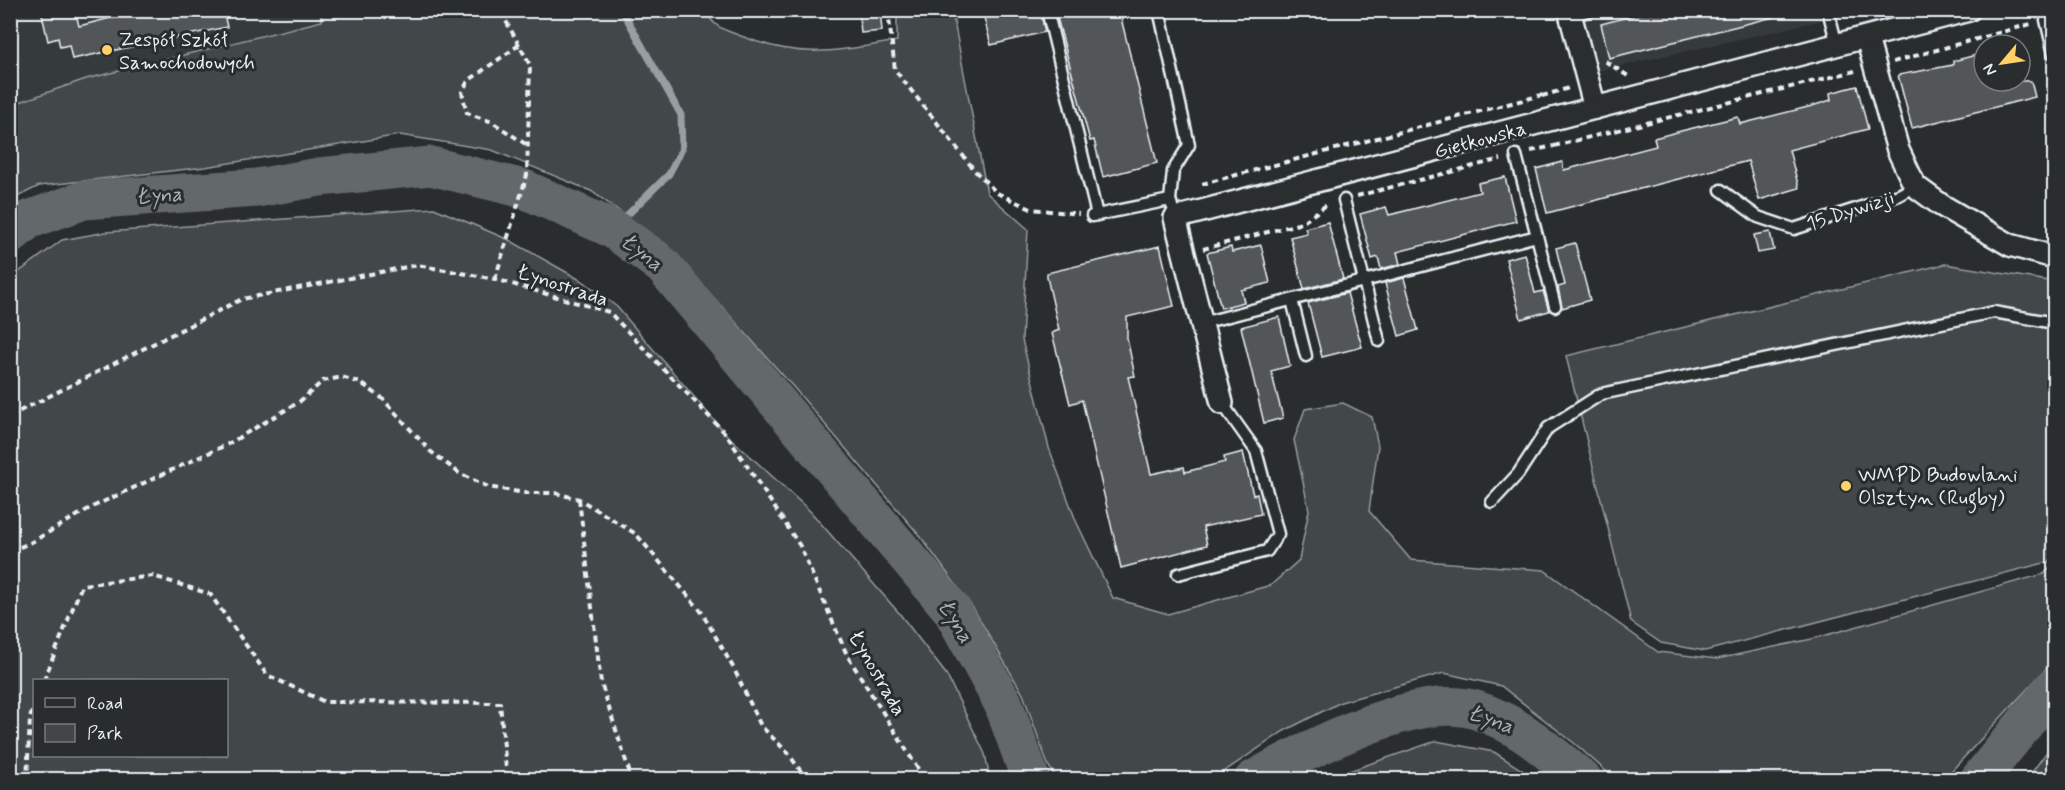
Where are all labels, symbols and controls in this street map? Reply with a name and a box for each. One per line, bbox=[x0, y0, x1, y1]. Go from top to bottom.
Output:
place label: Zespół Szkół Samochodowych bbox=[119, 27, 255, 77]
north arrow bbox=[1972, 33, 2032, 93]
marker: Zespół Szkół Samochodowych bbox=[100, 43, 114, 57]
text: N bbox=[1978, 60, 2002, 79]
street label: Gietkowska bbox=[1431, 115, 1529, 166]
water label: Łyna bbox=[135, 180, 183, 212]
street label: 15 Dywizji bbox=[1803, 185, 1898, 238]
water label: Łyna bbox=[614, 227, 668, 278]
street label: Łynostrada bbox=[514, 259, 611, 314]
place label: WMPD Budowlani Olsztyn (Rugby) bbox=[1858, 462, 2018, 514]
marker: WMPD Budowlani Olsztyn (Rugby) bbox=[1839, 479, 1853, 493]
water label: Łyna bbox=[931, 594, 979, 649]
street label: Łynostrada bbox=[841, 626, 912, 721]
legend bbox=[33, 679, 228, 757]
text: Road bbox=[87, 692, 123, 716]
water label: Łyna bbox=[1464, 699, 1517, 741]
text: Park bbox=[87, 722, 123, 746]

